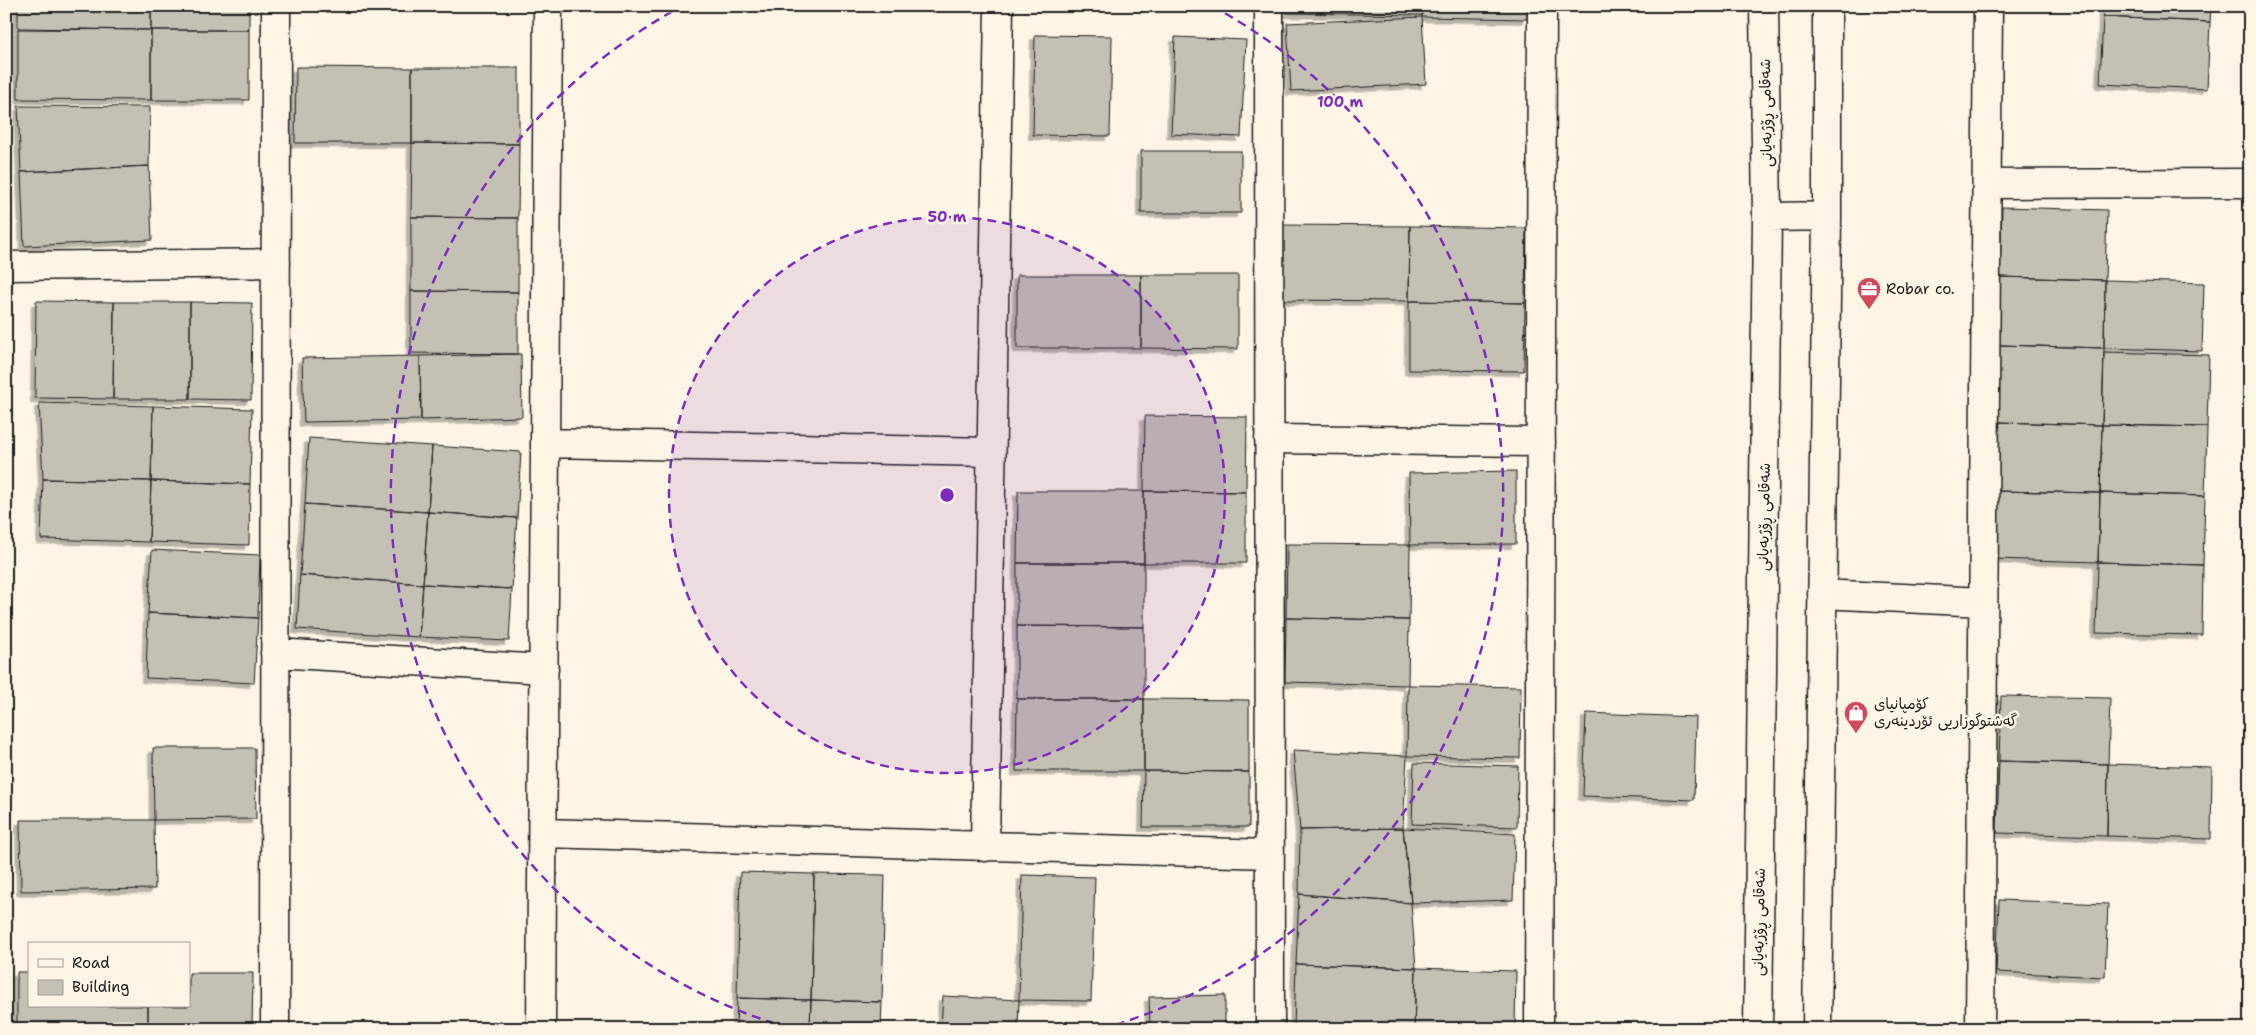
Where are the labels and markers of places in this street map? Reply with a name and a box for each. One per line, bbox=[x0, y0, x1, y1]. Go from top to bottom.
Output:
office icon: Robar co. bbox=[1856, 276, 1882, 310]
place label: Robar co. bbox=[1886, 279, 1955, 299]
centre of rings bbox=[938, 486, 956, 504]
place label: کۆمپانیای گەشتوگوزاریی ئۆردینەری bbox=[1874, 694, 2017, 731]
shop icon: کۆمپانیای گەشتوگوزاریی ئۆردینەری bbox=[1843, 700, 1869, 734]

